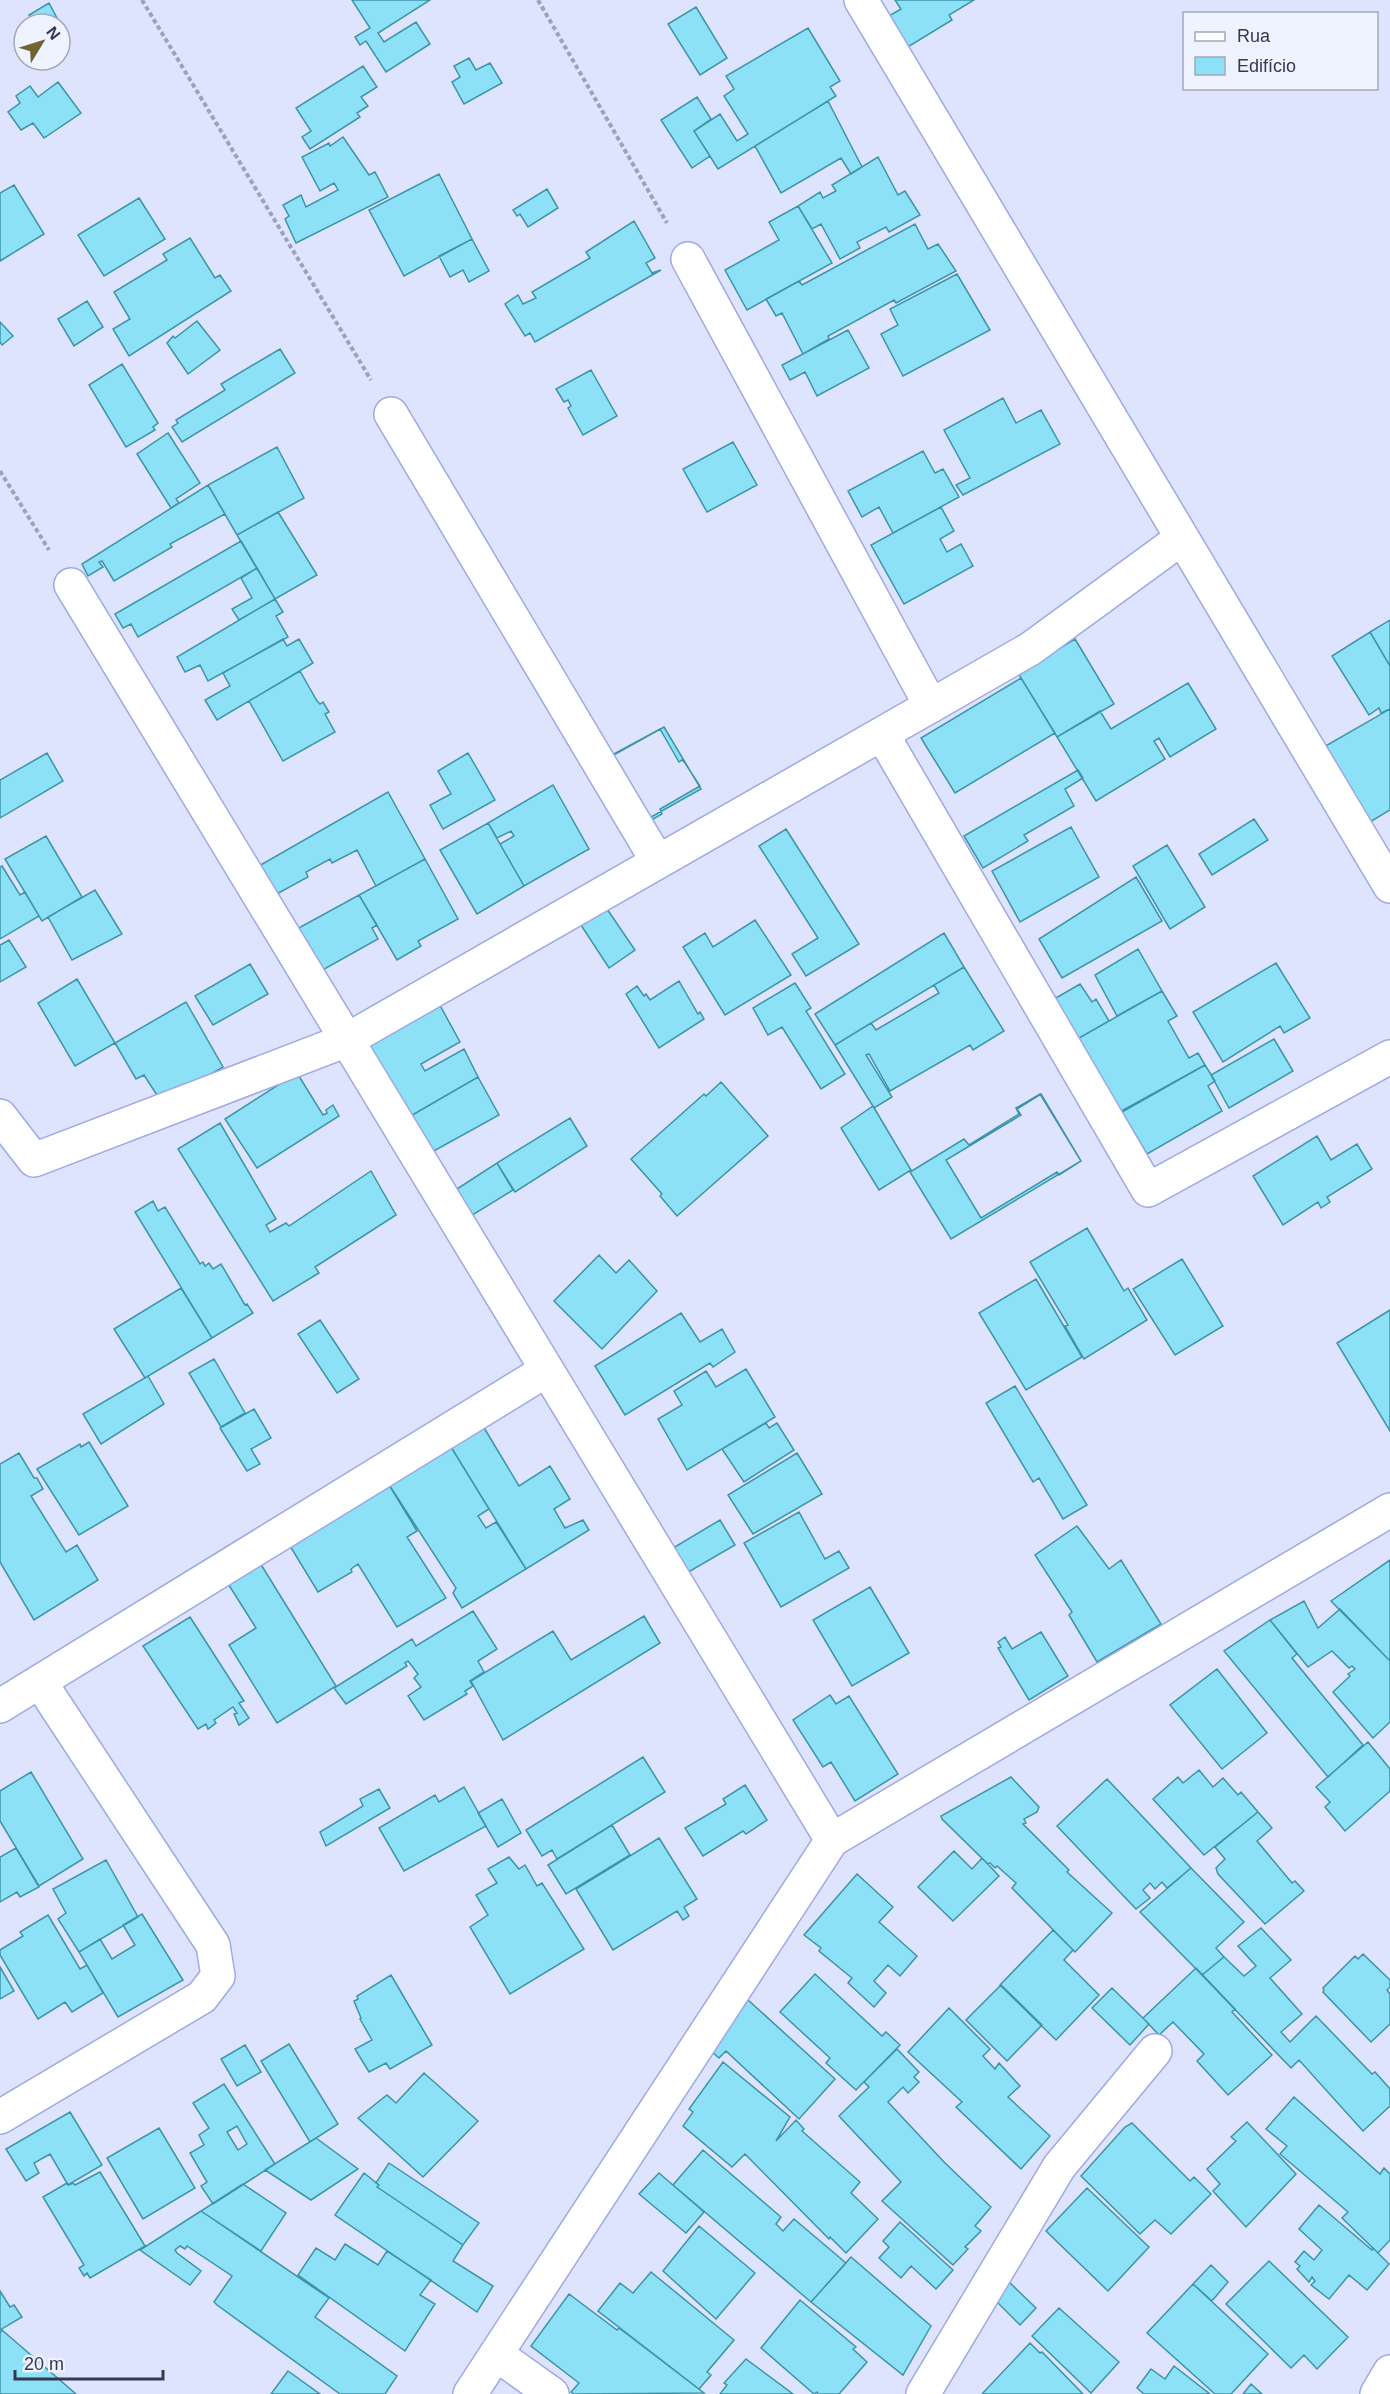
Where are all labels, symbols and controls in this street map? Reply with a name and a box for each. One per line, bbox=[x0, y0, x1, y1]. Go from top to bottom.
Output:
north arrow bbox=[12, 12, 72, 72]
legend bbox=[1183, 12, 1378, 90]
text: N bbox=[43, 23, 64, 43]
text: Rua bbox=[1237, 26, 1271, 46]
text: Edifício bbox=[1237, 56, 1296, 76]
scale bar bbox=[15, 2343, 164, 2381]
text: 20 m bbox=[24, 2354, 64, 2374]

